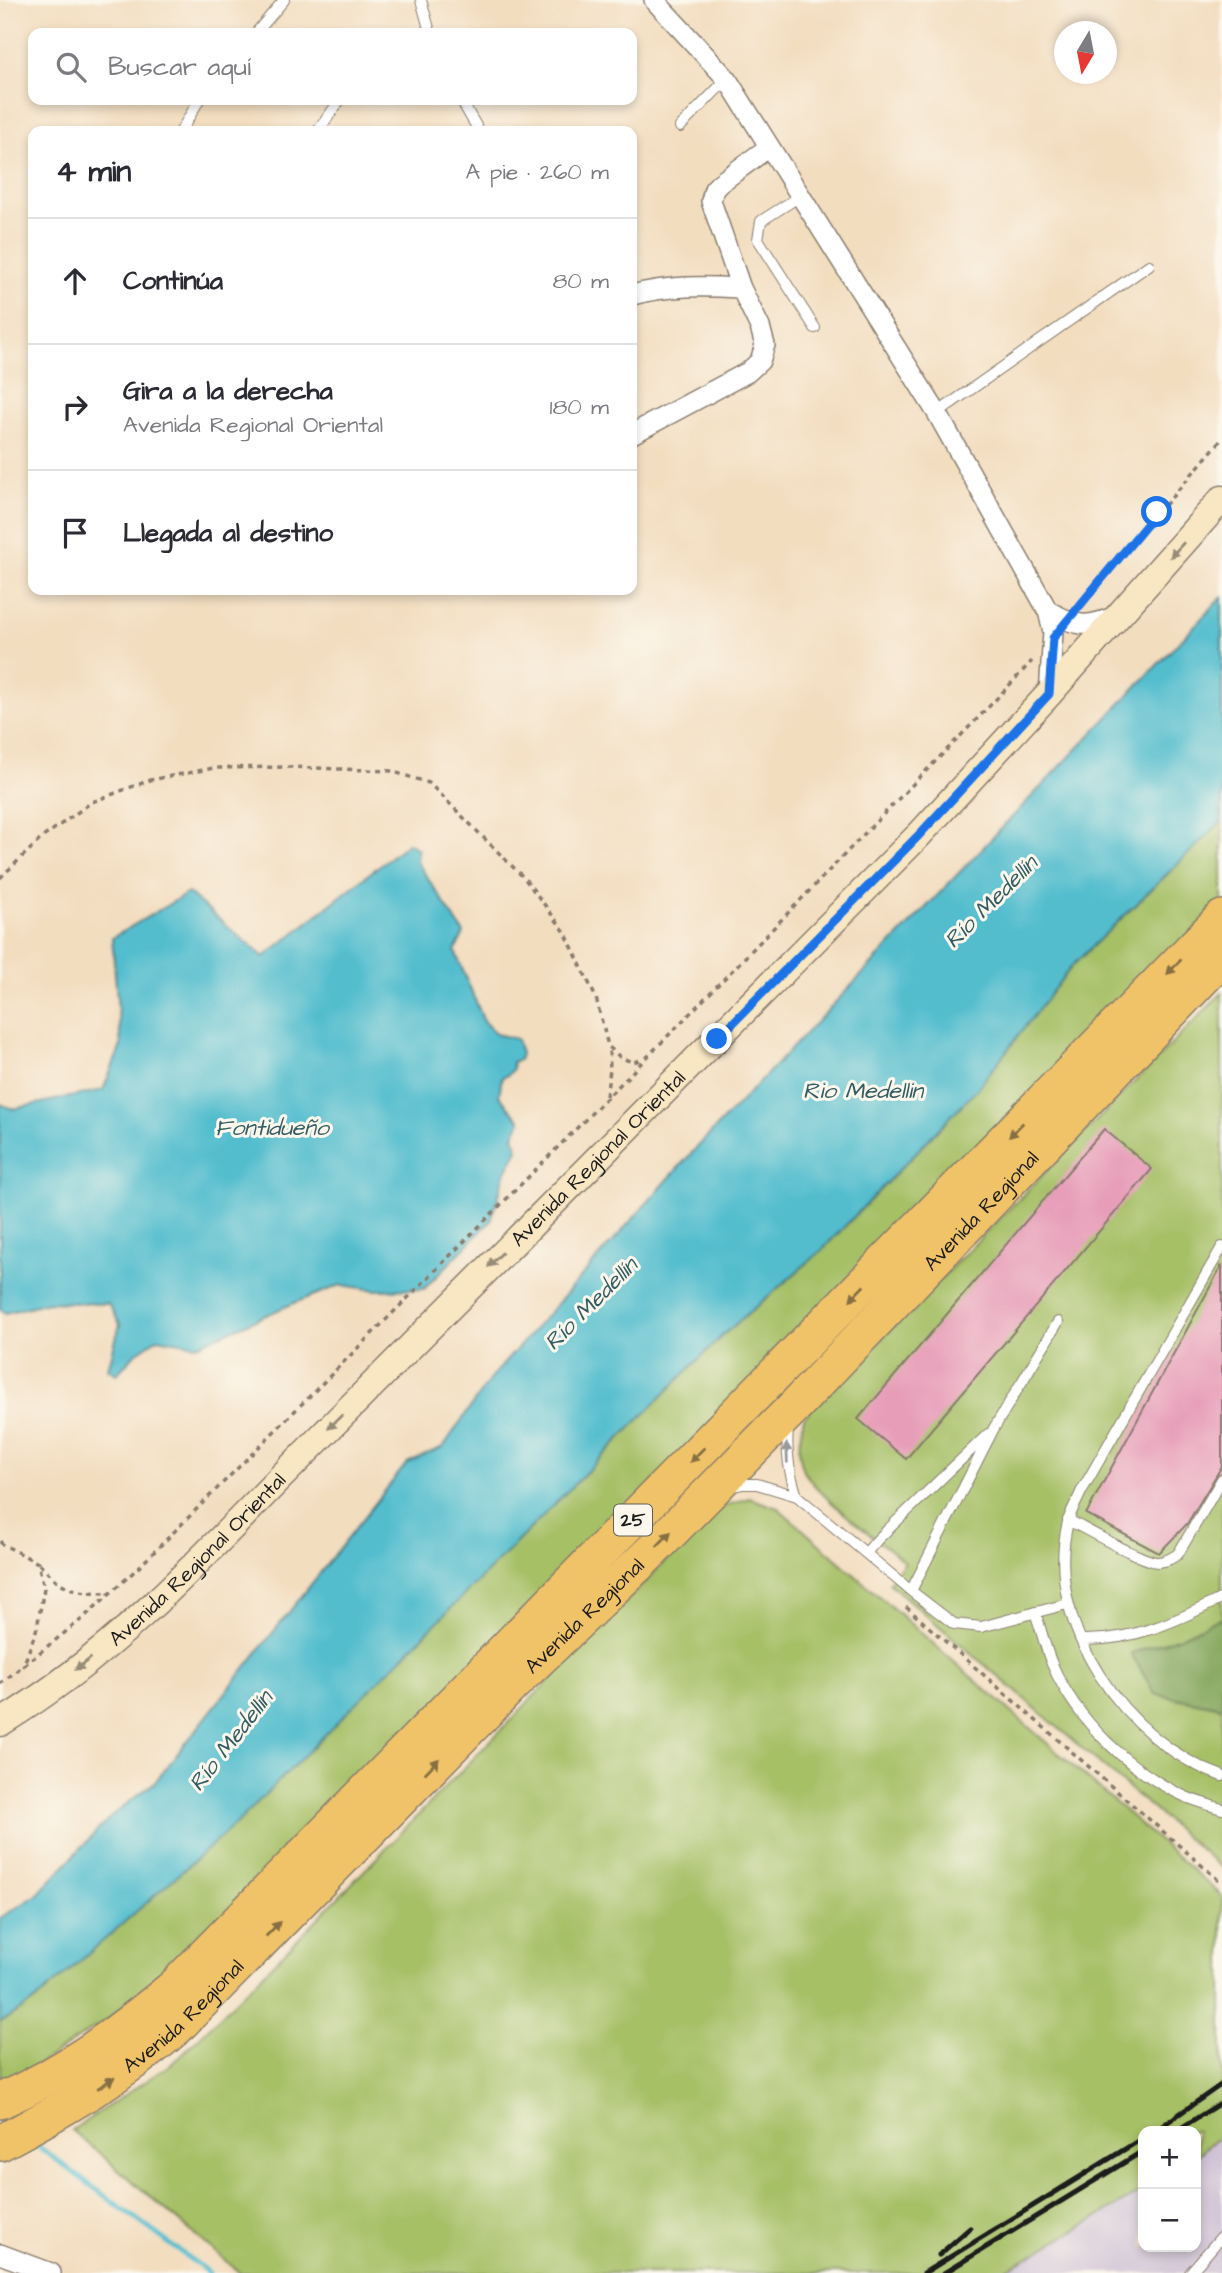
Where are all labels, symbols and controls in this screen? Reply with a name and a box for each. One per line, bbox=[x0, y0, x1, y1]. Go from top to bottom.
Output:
north arrow bbox=[1054, 21, 1117, 84]
search box bbox=[28, 28, 637, 105]
icon: search bbox=[52, 48, 90, 86]
text: Buscar aquí bbox=[108, 49, 251, 85]
text: 4 min bbox=[56, 151, 131, 193]
text: A pie · 260 m bbox=[465, 156, 609, 188]
icon: ahead bbox=[56, 262, 94, 300]
text: Continúa bbox=[123, 263, 223, 299]
text: 80 m bbox=[552, 265, 609, 297]
text: Gira a la derecha bbox=[123, 373, 333, 409]
icon: right bbox=[56, 388, 94, 426]
text: 180 m bbox=[550, 391, 609, 423]
text: Avenida Regional Oriental bbox=[123, 409, 383, 441]
route start bbox=[1141, 496, 1172, 527]
icon: arrive bbox=[56, 514, 94, 552]
text: Llegada al destino bbox=[123, 515, 333, 551]
one-way arrow bbox=[1169, 541, 1185, 559]
water label: Río Medellín bbox=[937, 847, 1046, 956]
one-way arrow bbox=[1167, 958, 1183, 975]
route end bbox=[701, 1023, 732, 1054]
street label: Avenida Regional Oriental bbox=[504, 1064, 692, 1253]
water label: Rio Medellin bbox=[803, 1075, 925, 1107]
water label: Fontidueño bbox=[215, 1112, 331, 1144]
one-way arrow bbox=[1008, 1121, 1024, 1138]
street label: Avenida Regional bbox=[917, 1144, 1045, 1277]
water label: Río Medellín bbox=[537, 1249, 646, 1358]
one-way arrow bbox=[487, 1252, 504, 1269]
one-way arrow bbox=[849, 1284, 865, 1301]
one-way arrow bbox=[328, 1413, 344, 1430]
one-way arrow bbox=[782, 1441, 793, 1463]
one-way arrow bbox=[690, 1446, 706, 1463]
street label: Avenida Regional Oriental bbox=[102, 1466, 292, 1653]
road number: 25 bbox=[614, 1504, 652, 1536]
one-way arrow bbox=[656, 1530, 673, 1547]
street label: Avenida Regional bbox=[518, 1551, 651, 1680]
one-way arrow bbox=[74, 1656, 92, 1670]
water label: Río Medellín bbox=[181, 1682, 282, 1798]
one-way arrow bbox=[423, 1758, 440, 1775]
one-way arrow bbox=[264, 1921, 280, 1938]
street label: Avenida Regional bbox=[117, 1953, 250, 2080]
one-way arrow bbox=[96, 2076, 115, 2089]
map controls bbox=[1138, 2126, 1201, 2252]
button: + bbox=[1138, 2126, 1201, 2189]
button: − bbox=[1138, 2189, 1201, 2252]

